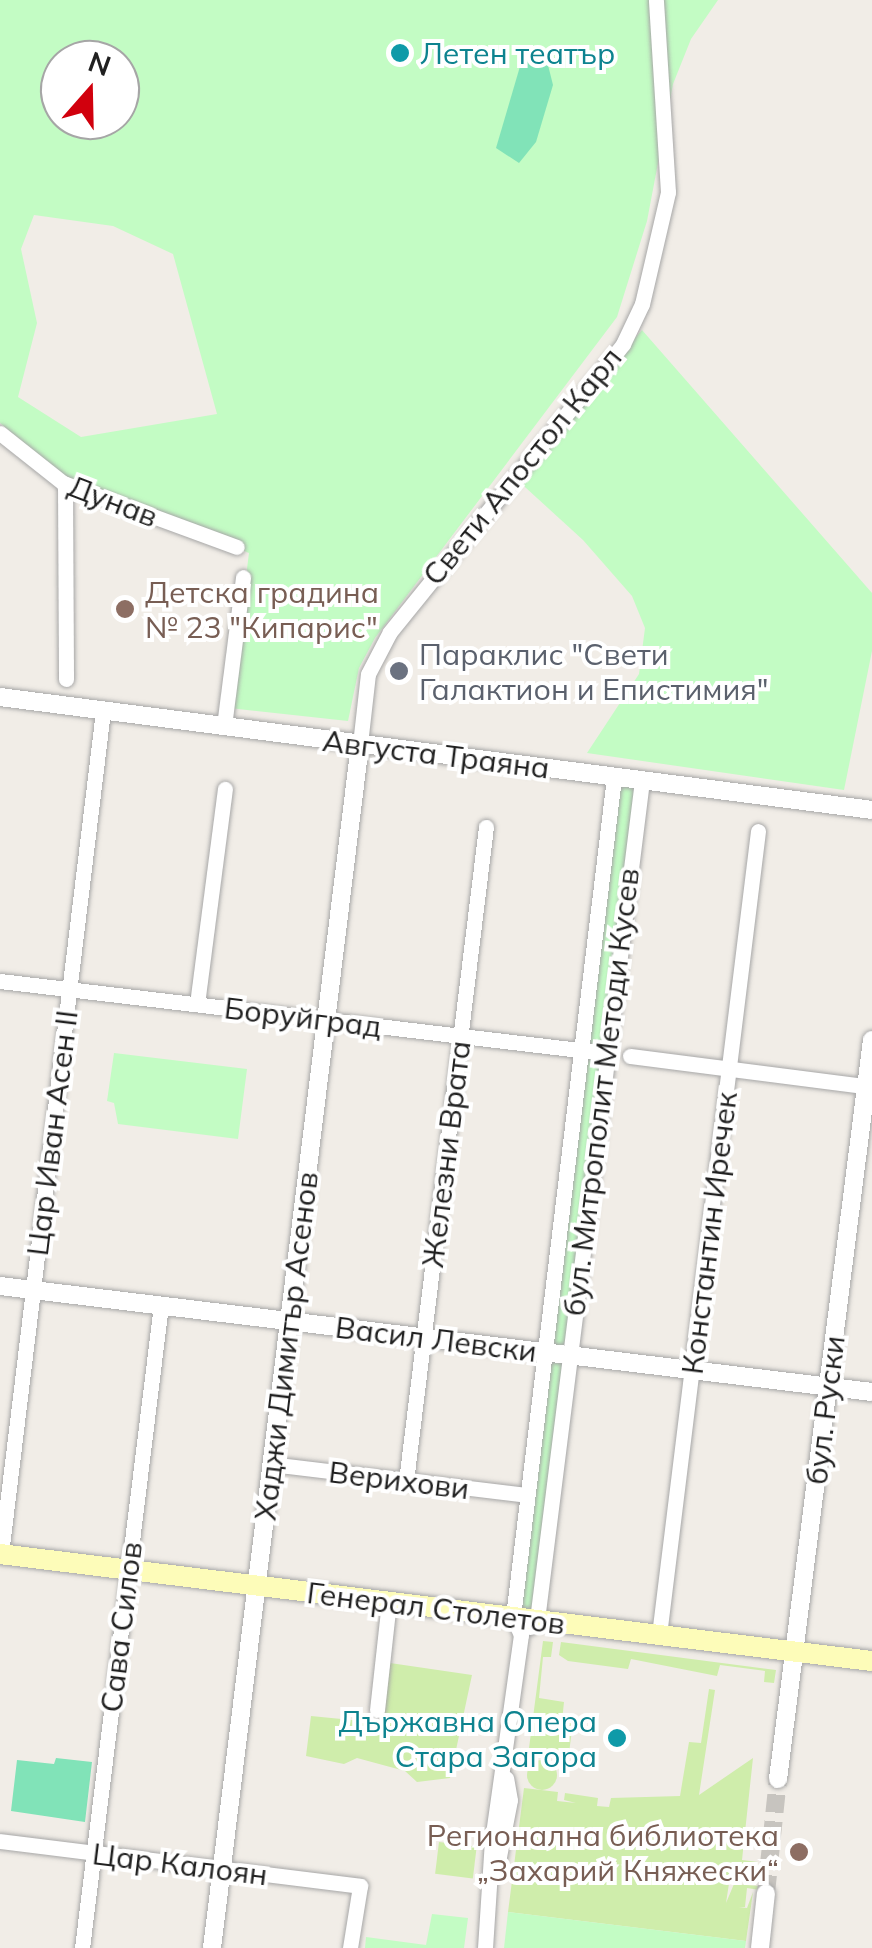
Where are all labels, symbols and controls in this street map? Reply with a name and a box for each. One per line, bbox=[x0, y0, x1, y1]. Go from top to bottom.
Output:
place label: Летен театър bbox=[420, 35, 615, 71]
north arrow bbox=[40, 40, 140, 140]
marker: Летен театър bbox=[389, 42, 411, 64]
text: N bbox=[84, 43, 116, 83]
street label: Свети Апостол Карл bbox=[415, 340, 629, 592]
street label: Дунав bbox=[63, 468, 163, 534]
place label: Детска градина № 23 "Кипарис" bbox=[145, 574, 379, 644]
marker: Детска градина № 23 "Кипарис" bbox=[114, 598, 136, 620]
place label: Параклис "Свети Галактион и Епистимия" bbox=[419, 636, 769, 706]
marker: Параклис "Свети Галактион и Епистимия" bbox=[388, 660, 410, 682]
street label: Августа Траяна bbox=[321, 722, 551, 786]
street label: бул. Митрополит Методи Кусев bbox=[556, 866, 646, 1318]
street label: Боруйград bbox=[222, 989, 384, 1045]
street label: Цар Иван Асен II bbox=[19, 1008, 85, 1258]
street label: Железни Врата bbox=[414, 1038, 478, 1270]
street label: Константин Иречек bbox=[674, 1090, 744, 1376]
street label: Хаджи Димитър Асенов bbox=[247, 1170, 325, 1522]
street label: Васил Левски bbox=[333, 1309, 539, 1369]
street label: бул. Руски bbox=[798, 1334, 852, 1486]
street label: Верихови bbox=[327, 1454, 471, 1506]
street label: Сава Силов bbox=[93, 1540, 149, 1714]
street label: Генерал Столетов bbox=[305, 1574, 567, 1642]
place label: Държавна Опера Стара Загора bbox=[338, 1703, 597, 1774]
marker: Държавна Опера Стара Загора bbox=[606, 1727, 628, 1749]
place label: Регионална библиотека „Захарий Княжески“ bbox=[427, 1817, 779, 1888]
street label: Цар Калоян bbox=[90, 1835, 270, 1893]
marker: Регионална библиотека „Захарий Княжески“ bbox=[788, 1841, 810, 1863]

